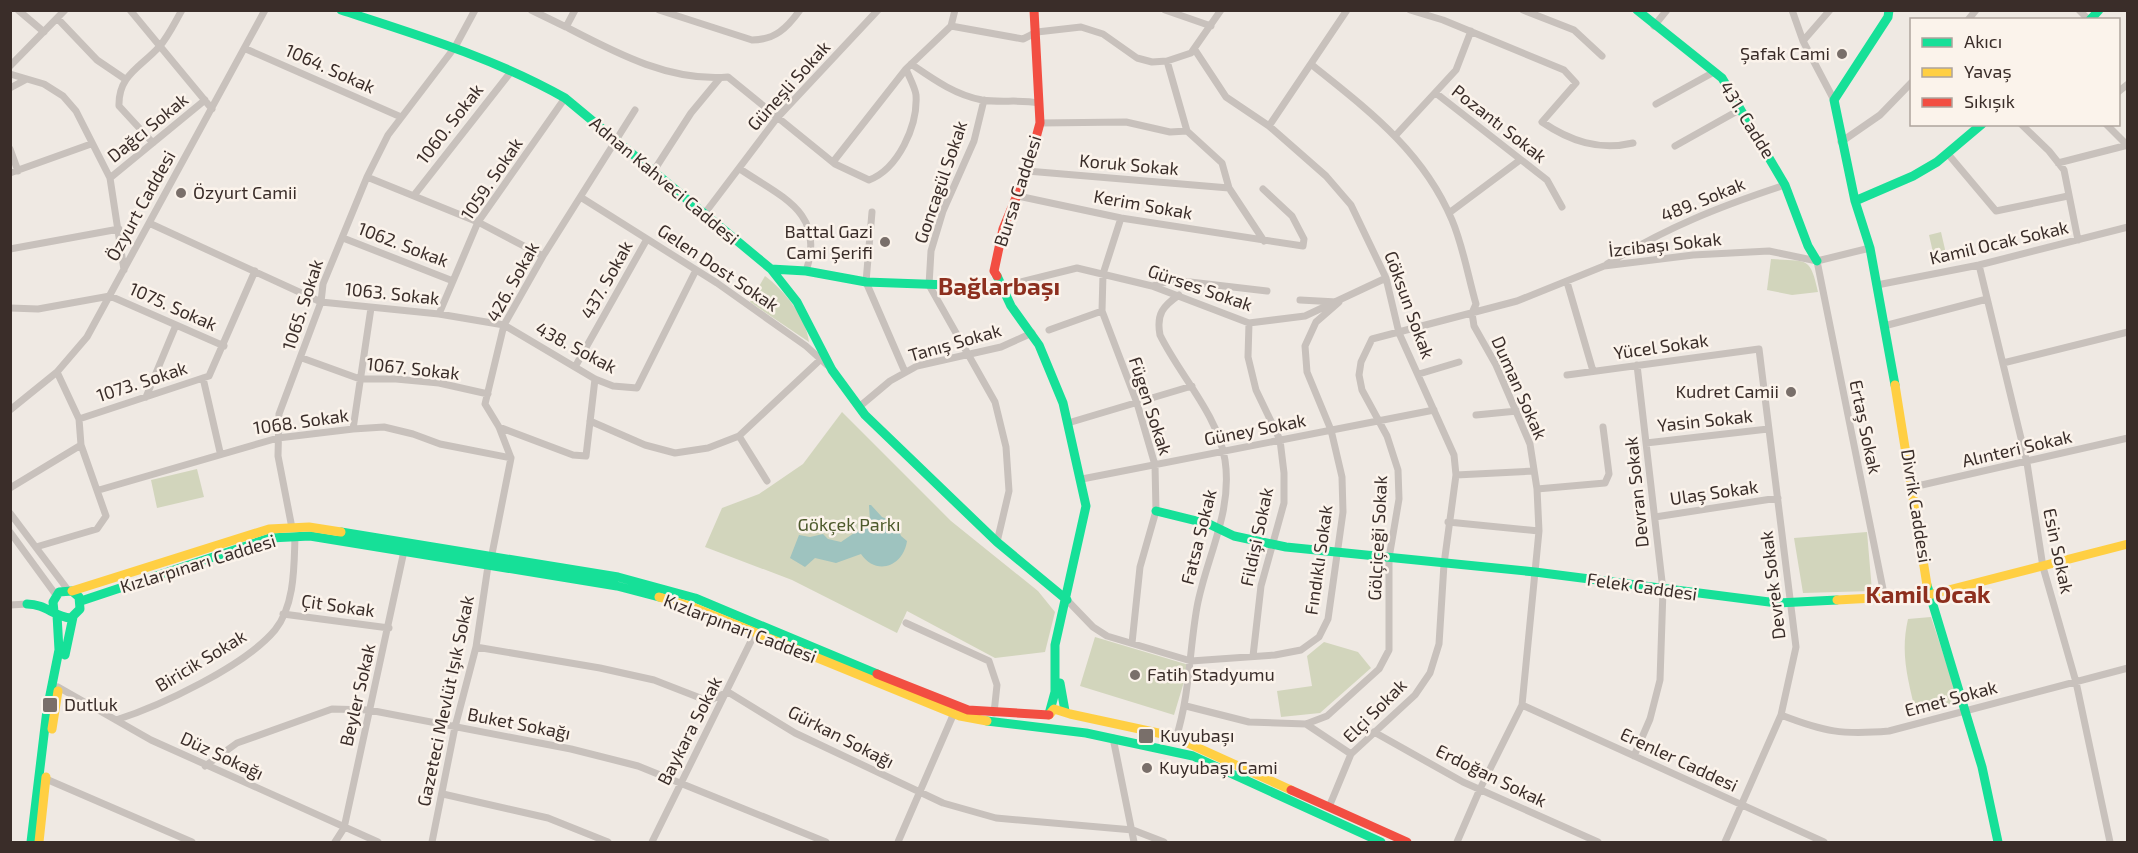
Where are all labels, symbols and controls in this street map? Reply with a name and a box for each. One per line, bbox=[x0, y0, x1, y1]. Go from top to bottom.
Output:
legend bbox=[1910, 18, 2120, 126]
text: Akıcı bbox=[1964, 30, 2002, 52]
street label: Güneşli Sokak bbox=[742, 36, 835, 135]
street label: 1064. Sokak bbox=[282, 39, 379, 98]
place label: Şafak Cami bbox=[1740, 42, 1830, 65]
marker: Şafak Cami bbox=[1835, 47, 1849, 61]
text: Yavaş bbox=[1964, 60, 2012, 83]
street label: 431. Cadde bbox=[1716, 77, 1780, 162]
street label: 1060. Sokak bbox=[411, 79, 487, 168]
street label: Pozantı Sokak bbox=[1448, 79, 1551, 167]
street label: Dağcı Sokak bbox=[103, 88, 192, 166]
text: Sıkışık bbox=[1964, 90, 2015, 113]
street label: Adnan Kahveci Caddesi bbox=[586, 111, 744, 249]
street label: Goncagül Sokak bbox=[909, 117, 971, 246]
street label: Bursa Caddesi bbox=[989, 132, 1045, 249]
street label: 1059. Sokak bbox=[456, 133, 527, 224]
street label: Özyurt Caddesi bbox=[101, 146, 180, 265]
street label: Koruk Sokak bbox=[1078, 149, 1180, 179]
street label: 489. Sokak bbox=[1657, 172, 1748, 226]
place label: Özyurt Camii bbox=[193, 181, 297, 203]
street label: Kerim Sokak bbox=[1092, 184, 1194, 224]
marker: Özyurt Camii bbox=[174, 186, 188, 200]
street label: Kamil Ocak Sokak bbox=[1927, 215, 2070, 269]
street label: 1062. Sokak bbox=[355, 217, 452, 271]
street label: Gelen Dost Sokak bbox=[654, 219, 783, 316]
place label: Battal Gazi Cami Şerifi bbox=[785, 220, 873, 264]
street label: İzcibaşı Sokak bbox=[1607, 227, 1723, 262]
marker: Battal Gazi Cami Şerifi bbox=[878, 235, 892, 249]
street label: 437. Sokak bbox=[576, 237, 637, 323]
street label: 426. Sokak bbox=[481, 238, 543, 325]
street label: Göksun Sokak bbox=[1380, 248, 1440, 362]
street label: 1065. Sokak bbox=[277, 256, 327, 353]
street label: Gürses Sokak bbox=[1145, 259, 1256, 315]
district label: Bağlarbaşı bbox=[938, 271, 1060, 302]
street label: 1075. Sokak bbox=[126, 277, 221, 335]
street label: 1063. Sokak bbox=[344, 277, 440, 309]
street label: 438. Sokak bbox=[532, 317, 621, 378]
street label: Tanış Sokak bbox=[906, 318, 1004, 367]
street label: Yücel Sokak bbox=[1612, 328, 1710, 364]
street label: Duman Sokak bbox=[1487, 332, 1553, 443]
street label: 1067. Sokak bbox=[366, 352, 461, 384]
street label: Fügen Sokak bbox=[1125, 354, 1177, 458]
street label: 1073. Sokak bbox=[94, 356, 190, 406]
street label: Ertaş Sokak bbox=[1844, 378, 1887, 476]
place label: Kudret Camii bbox=[1676, 380, 1779, 402]
marker: Kudret Camii bbox=[1784, 385, 1798, 399]
street label: 1068. Sokak bbox=[252, 403, 350, 439]
street label: Yasin Sokak bbox=[1656, 404, 1754, 436]
street label: Güney Sokak bbox=[1202, 408, 1308, 450]
street label: Alınteri Sokak bbox=[1960, 425, 2074, 471]
street label: Devran Sokak bbox=[1619, 436, 1653, 549]
street label: Divrik Caddesi bbox=[1897, 447, 1937, 564]
street label: Gölçiçeği Sokak bbox=[1363, 475, 1392, 601]
street label: Ulaş Sokak bbox=[1668, 475, 1760, 510]
street label: Fildişi Sokak bbox=[1235, 485, 1278, 588]
street label: Fatsa Sokak bbox=[1176, 487, 1221, 587]
street label: Fındıklı Sokak bbox=[1299, 504, 1337, 616]
street label: Esin Sokak bbox=[2039, 506, 2079, 595]
park label: Gökçek Parkı bbox=[797, 513, 901, 536]
street label: Kızlarpınarı Caddesi bbox=[117, 529, 278, 597]
street label: Devrek Sokak bbox=[1754, 530, 1790, 641]
street label: Felek Caddesi bbox=[1586, 567, 1699, 605]
district label: Kamil Ocak bbox=[1865, 579, 1991, 608]
street label: Çit Sokak bbox=[300, 589, 376, 622]
street label: Kızlarpınarı Caddesi bbox=[661, 589, 820, 667]
street label: Gazeteci Mevlüt Işık Sokak bbox=[412, 593, 479, 808]
street label: Biricik Sokak bbox=[151, 624, 250, 696]
street label: Beyler Sokak bbox=[335, 641, 380, 748]
place label: Fatih Stadyumu bbox=[1147, 663, 1275, 685]
marker: Fatih Stadyumu bbox=[1128, 668, 1142, 682]
street label: Baykara Sokak bbox=[652, 672, 726, 789]
street label: Elçi Sokak bbox=[1338, 674, 1411, 747]
street label: Emet Sokak bbox=[1902, 675, 1999, 721]
place label: Dutluk bbox=[64, 693, 118, 715]
marker: Dutluk bbox=[41, 696, 59, 714]
street label: Gürkan Sokağı bbox=[785, 700, 898, 772]
street label: Buket Sokağı bbox=[466, 702, 573, 744]
street label: Erenler Caddesi bbox=[1617, 722, 1742, 796]
place label: Kuyubaşı bbox=[1160, 724, 1234, 747]
street label: Düz Sokağı bbox=[177, 726, 268, 784]
marker: Kuyubaşı bbox=[1137, 727, 1155, 745]
street label: Erdoğan Sokak bbox=[1432, 739, 1550, 811]
place label: Kuyubaşı Cami bbox=[1159, 756, 1278, 779]
marker: Kuyubaşı Cami bbox=[1140, 761, 1154, 775]

